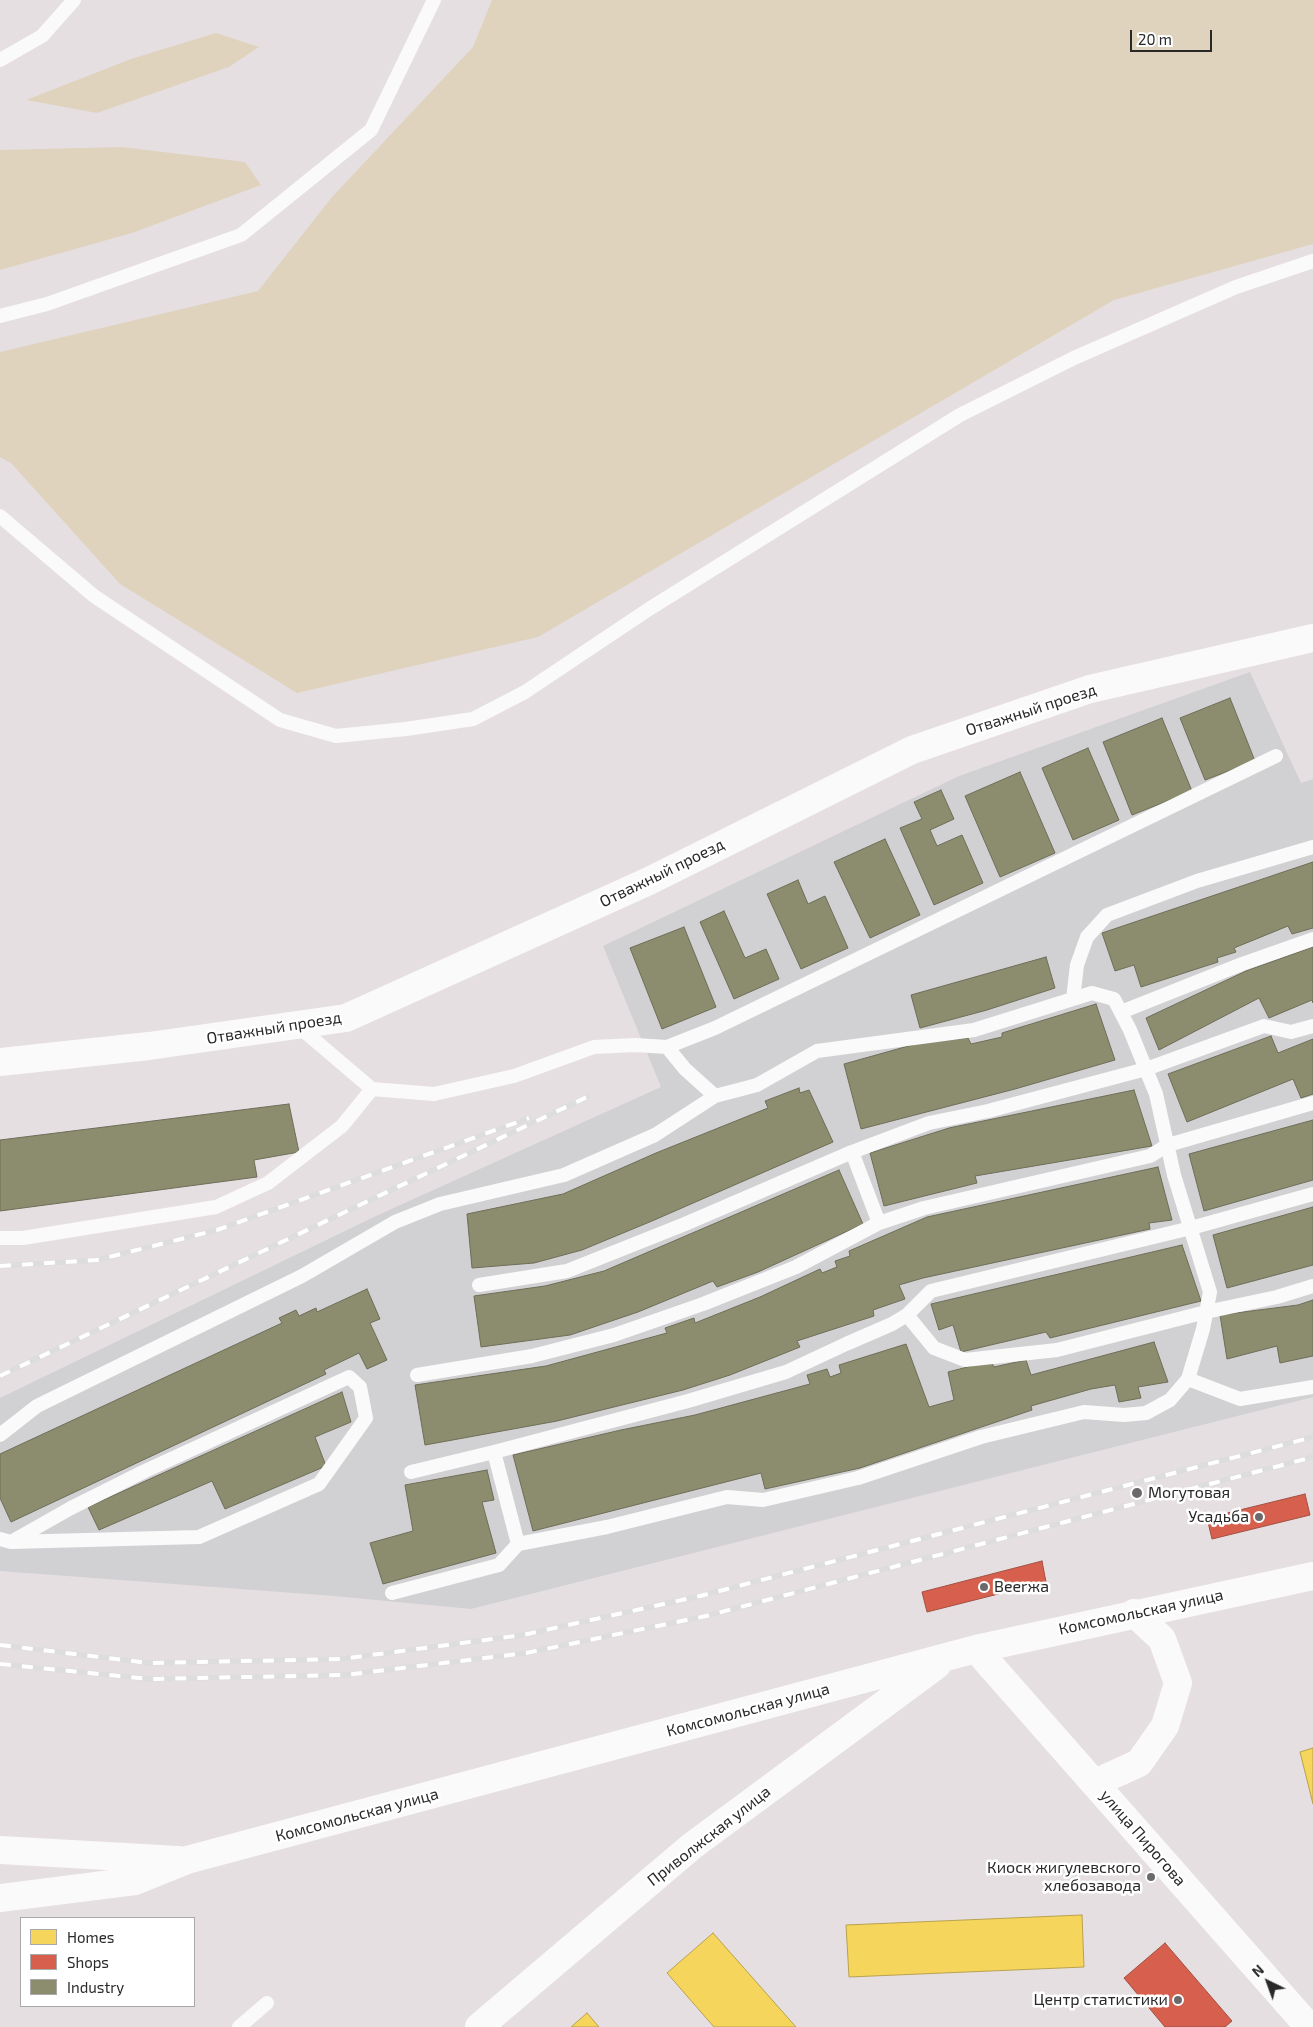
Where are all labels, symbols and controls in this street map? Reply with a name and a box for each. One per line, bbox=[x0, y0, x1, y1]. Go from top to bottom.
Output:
scale bar bbox=[1133, 20, 1216, 52]
text: 20 m bbox=[1138, 30, 1172, 48]
street label: Отважный проезд bbox=[963, 680, 1099, 740]
street label: Отважный проезд bbox=[597, 835, 727, 911]
street label: Отважный проезд bbox=[205, 1008, 343, 1048]
place label: Могутовая bbox=[1148, 1483, 1230, 1503]
marker: Могутовая bbox=[1130, 1486, 1144, 1500]
place label: Усадьба bbox=[1188, 1507, 1249, 1527]
marker: Усадьба bbox=[1253, 1511, 1265, 1523]
place label: Beerжа bbox=[994, 1577, 1049, 1597]
marker: Beerжа bbox=[978, 1581, 990, 1593]
street label: Комсомольская улица bbox=[1057, 1585, 1225, 1639]
street label: Комсомольская улица bbox=[664, 1679, 832, 1741]
street label: Приволжская улица bbox=[644, 1782, 774, 1890]
street label: Комсомольская улица bbox=[273, 1784, 441, 1846]
street label: улица Пирогова bbox=[1096, 1786, 1190, 1890]
place label: Киоск жигулевского хлебозавода bbox=[987, 1858, 1141, 1896]
marker: Киоск жигулевского хлебозавода bbox=[1145, 1871, 1157, 1883]
legend bbox=[20, 1917, 195, 2007]
text: Homes bbox=[67, 1928, 114, 1946]
text: Shops bbox=[67, 1953, 109, 1971]
north arrow bbox=[1243, 1957, 1293, 2007]
text: N bbox=[1248, 1961, 1267, 1980]
text: Industry bbox=[67, 1978, 124, 1996]
place label: Центр статистики bbox=[1033, 1990, 1168, 2010]
marker: Центр статистики bbox=[1172, 1994, 1184, 2006]

